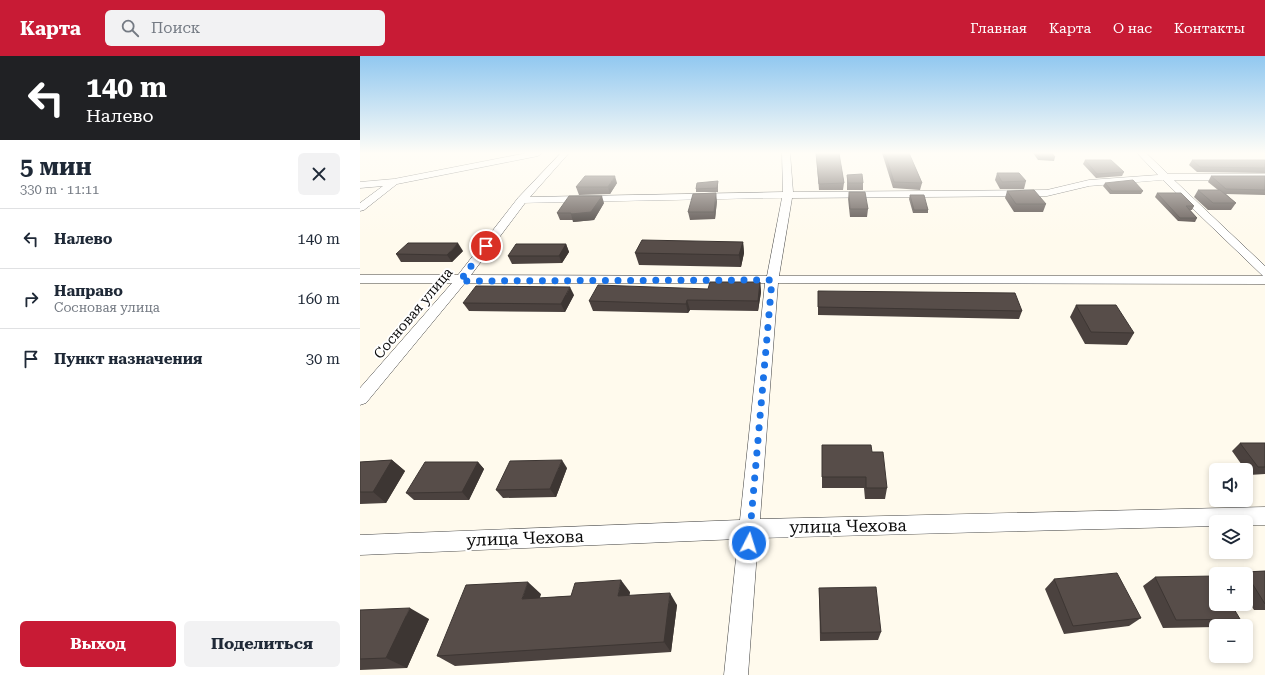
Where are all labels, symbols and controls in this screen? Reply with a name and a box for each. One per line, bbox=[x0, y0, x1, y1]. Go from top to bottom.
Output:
search box bbox=[105, 10, 385, 46]
text: Карта bbox=[20, 17, 81, 40]
icon: search bbox=[119, 17, 141, 39]
text: Поиск bbox=[151, 19, 200, 37]
text: Главная bbox=[970, 20, 1027, 36]
text: Карта bbox=[1049, 20, 1091, 36]
text: О нас bbox=[1113, 20, 1152, 36]
text: Контакты bbox=[1174, 20, 1245, 36]
text: 140 m bbox=[86, 71, 167, 104]
icon: left bbox=[20, 72, 72, 124]
text: Налево bbox=[86, 105, 154, 126]
text: 5 мин bbox=[20, 153, 92, 181]
button: close bbox=[298, 153, 340, 195]
text: 330 m · 11:11 bbox=[20, 182, 99, 197]
icon: left bbox=[20, 228, 42, 250]
pin bbox=[469, 229, 503, 263]
text: Налево bbox=[54, 230, 113, 248]
text: 140 m bbox=[297, 230, 340, 248]
icon: arrive bbox=[475, 235, 497, 257]
street label: Сосновая улица bbox=[370, 264, 456, 362]
text: Направо bbox=[54, 282, 123, 300]
icon: right bbox=[20, 288, 42, 310]
text: 160 m bbox=[297, 290, 340, 308]
text: Сосновая улица bbox=[54, 300, 160, 315]
icon: arrive bbox=[20, 348, 42, 370]
text: Пункт назначения bbox=[54, 350, 202, 368]
text: 30 m bbox=[306, 350, 340, 368]
map controls bbox=[1209, 463, 1253, 663]
button: sound bbox=[1209, 463, 1253, 507]
street label: улица Чехова bbox=[789, 515, 907, 537]
button: layers bbox=[1209, 515, 1253, 559]
position arrow bbox=[728, 522, 770, 564]
street label: улица Чехова bbox=[466, 526, 584, 550]
button: + bbox=[1209, 567, 1253, 611]
button: − bbox=[1209, 619, 1253, 663]
button: Выход bbox=[20, 621, 176, 667]
button: Поделиться bbox=[184, 621, 340, 667]

